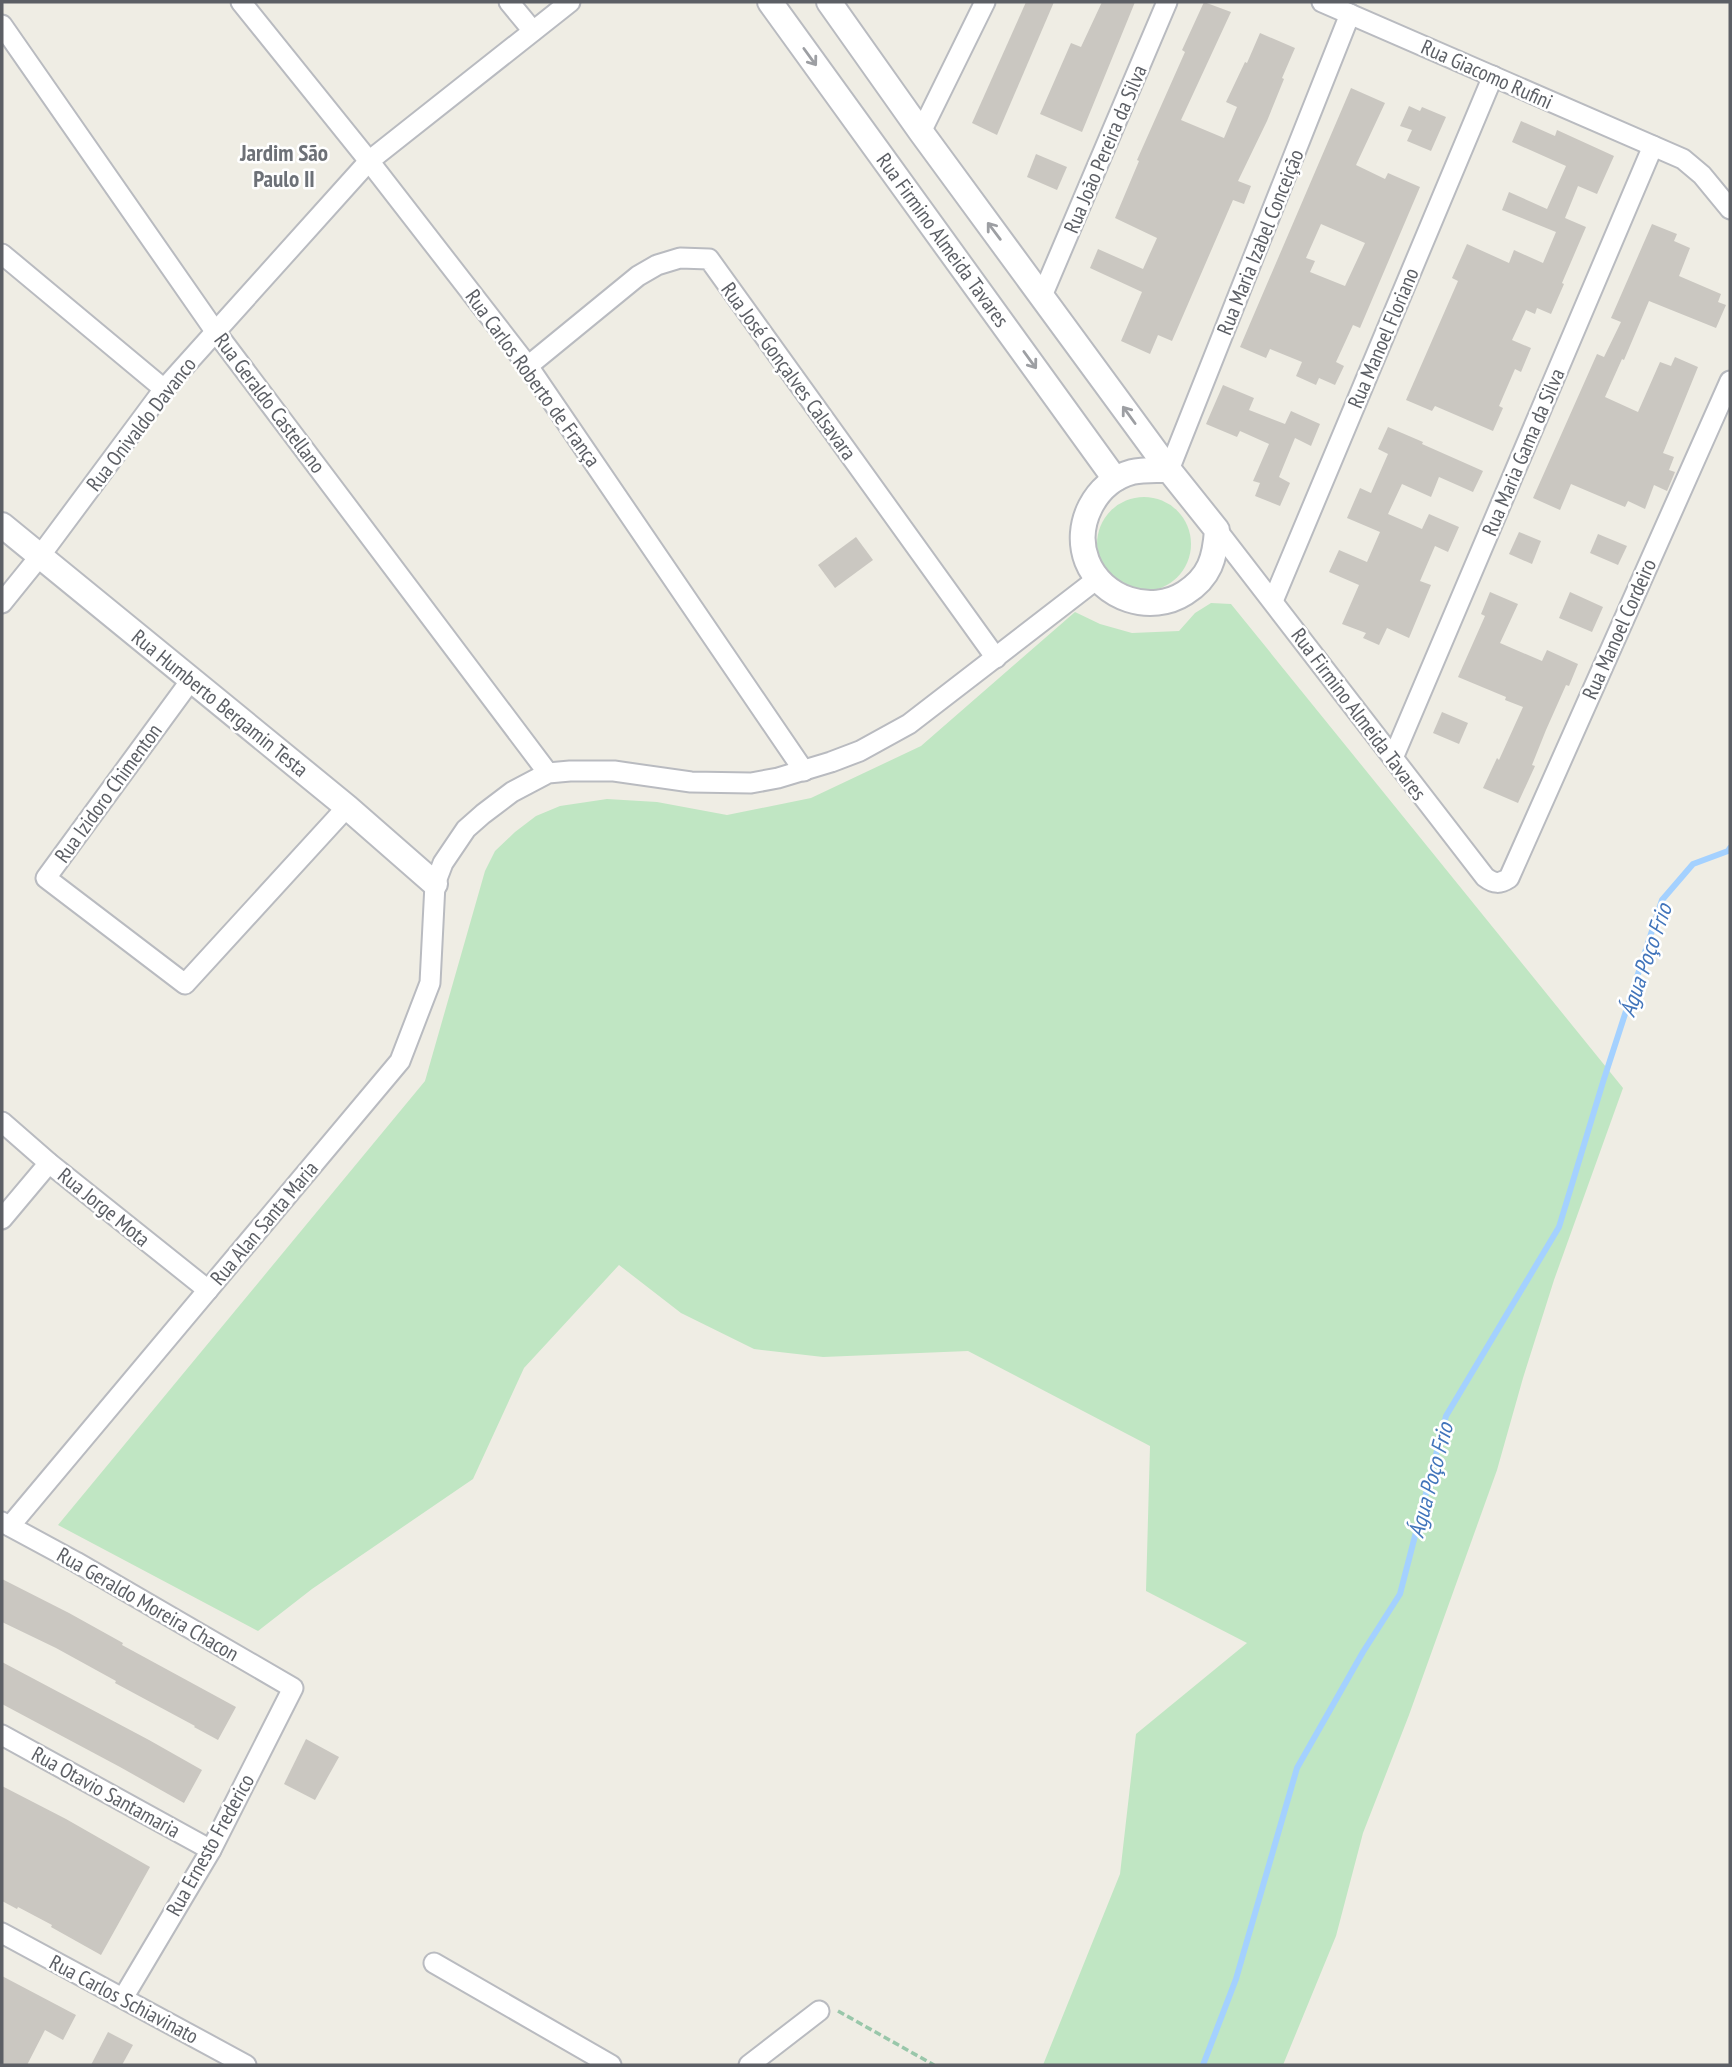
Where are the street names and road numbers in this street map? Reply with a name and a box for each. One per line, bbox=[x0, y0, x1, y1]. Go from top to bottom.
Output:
street label: Rua Giacomo Rufini bbox=[1417, 33, 1557, 115]
street label: Rua João Pereira da Silva bbox=[1057, 61, 1153, 237]
street label: Rua Maria Izabel Conceição bbox=[1210, 145, 1310, 339]
street label: Rua Firmino Almeida Tavares bbox=[871, 148, 1015, 332]
street label: Rua Manoel Floriano bbox=[1341, 264, 1425, 412]
street label: Rua José Gonçalves Calsavara bbox=[715, 277, 863, 465]
street label: Rua Carlos Roberto de França bbox=[460, 284, 606, 472]
street label: Rua Geraldo Castellano bbox=[209, 328, 331, 478]
street label: Rua Onivaldo Davanco bbox=[80, 352, 202, 496]
street label: Rua Maria Gama da Silva bbox=[1476, 364, 1570, 540]
street label: Rua Manoel Cordeiro bbox=[1576, 554, 1662, 704]
street label: Rua Humberto Bergamin Testa bbox=[126, 623, 314, 783]
street label: Rua Firmino Almeida Tavares bbox=[1285, 623, 1433, 805]
street label: Rua Izidoro Chimenton bbox=[48, 718, 168, 868]
street label: Rua Alan Santa Maria bbox=[204, 1155, 324, 1291]
street label: Rua Jorge Mota bbox=[52, 1162, 156, 1252]
street label: Rua Geraldo Moreira Chacon bbox=[52, 1541, 244, 1667]
street label: Rua Otavio Santamaria bbox=[27, 1740, 185, 1844]
street label: Rua Ernesto Frederico bbox=[160, 1769, 260, 1921]
street label: Rua Carlos Schiavinato bbox=[45, 1948, 203, 2050]

